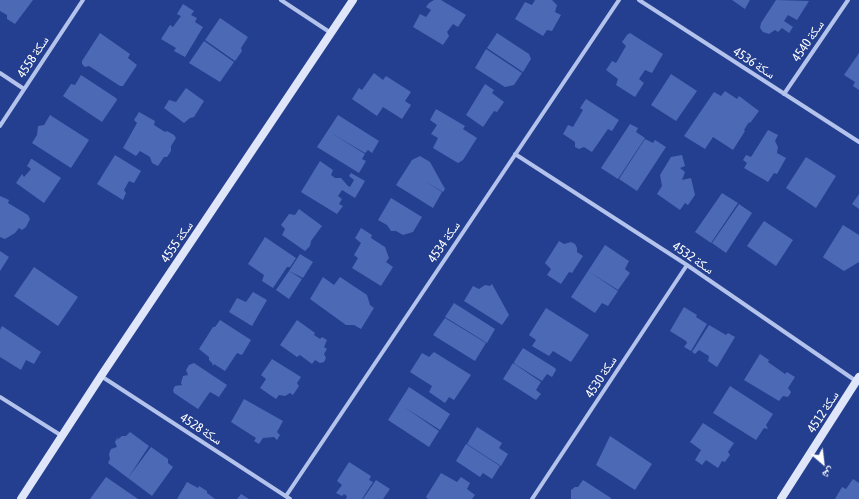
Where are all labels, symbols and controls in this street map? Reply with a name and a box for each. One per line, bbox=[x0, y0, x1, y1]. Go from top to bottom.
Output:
street label: سكة 4540 bbox=[788, 17, 828, 65]
street label: سكة 4558 bbox=[14, 33, 52, 81]
street label: سكة 4536 bbox=[730, 44, 778, 82]
street label: سكة 4555 bbox=[157, 218, 197, 266]
street label: سكة 4534 bbox=[424, 218, 464, 266]
street label: سكة 4532 bbox=[669, 238, 717, 278]
street label: سكة 4530 bbox=[582, 353, 620, 401]
street label: سكة 4512 bbox=[804, 388, 842, 436]
street label: سكة 4528 bbox=[177, 410, 225, 448]
north arrow bbox=[803, 443, 843, 483]
text: ش bbox=[821, 466, 837, 482]

